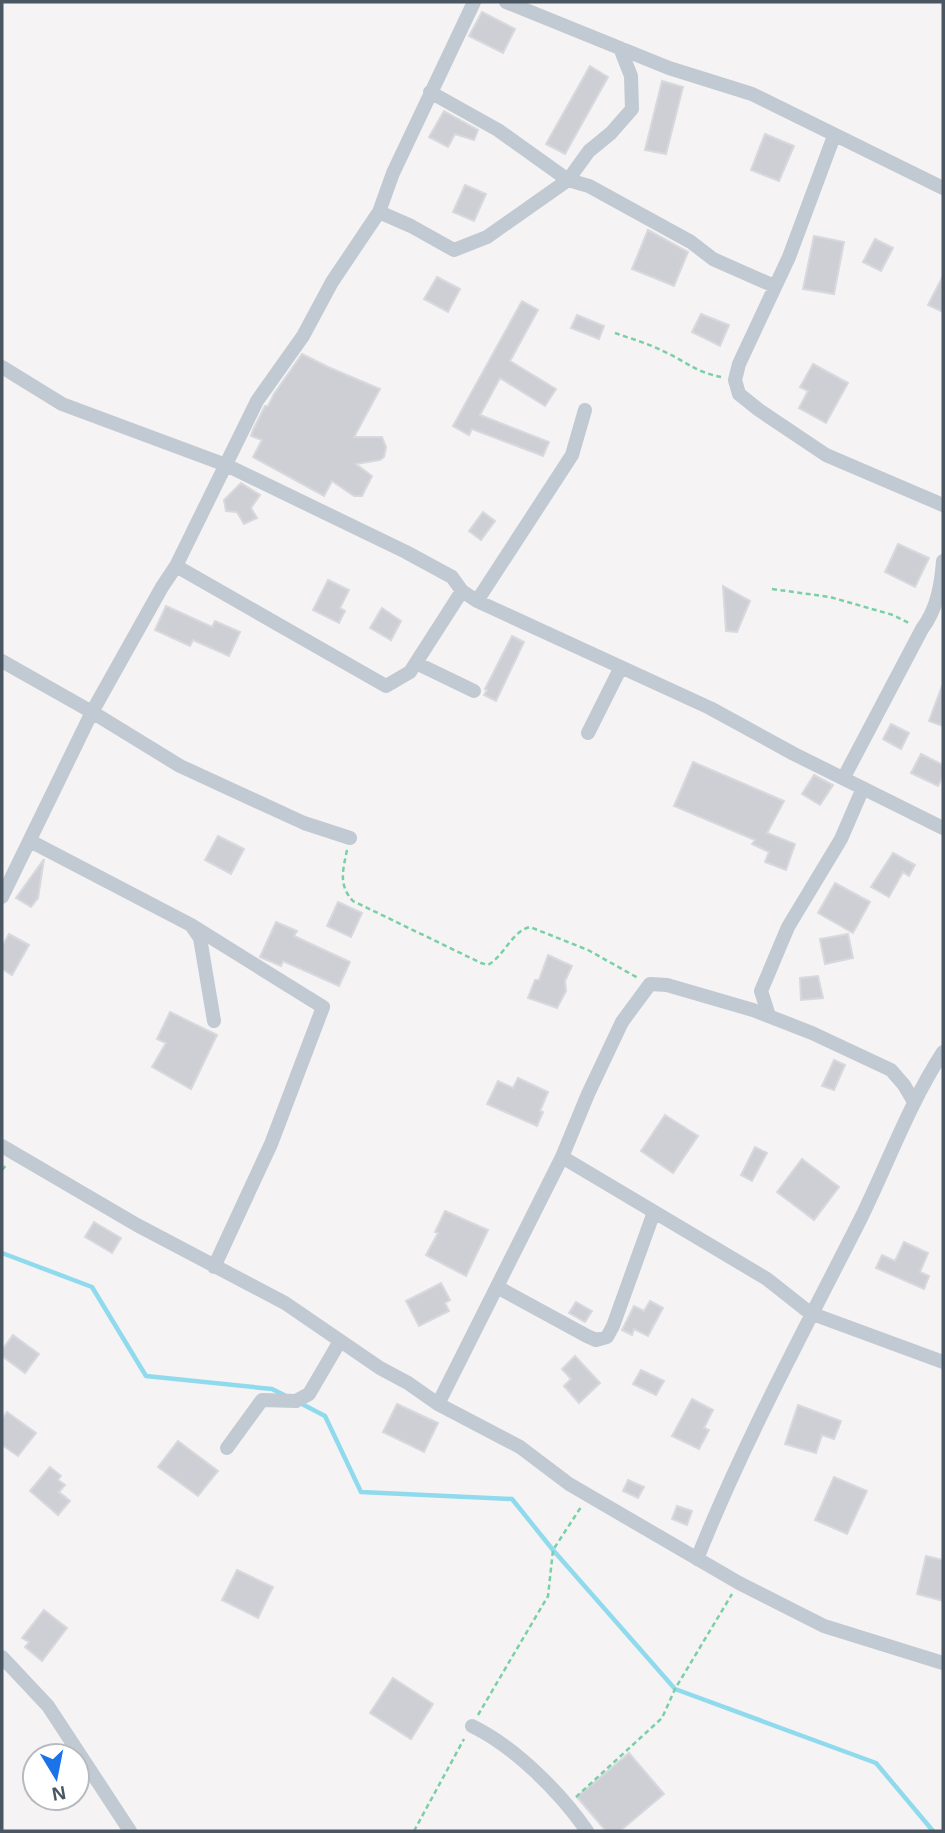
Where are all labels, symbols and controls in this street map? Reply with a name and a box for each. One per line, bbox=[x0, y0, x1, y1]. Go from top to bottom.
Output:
north arrow bbox=[21, 1742, 91, 1812]
text: N bbox=[50, 1782, 67, 1805]

